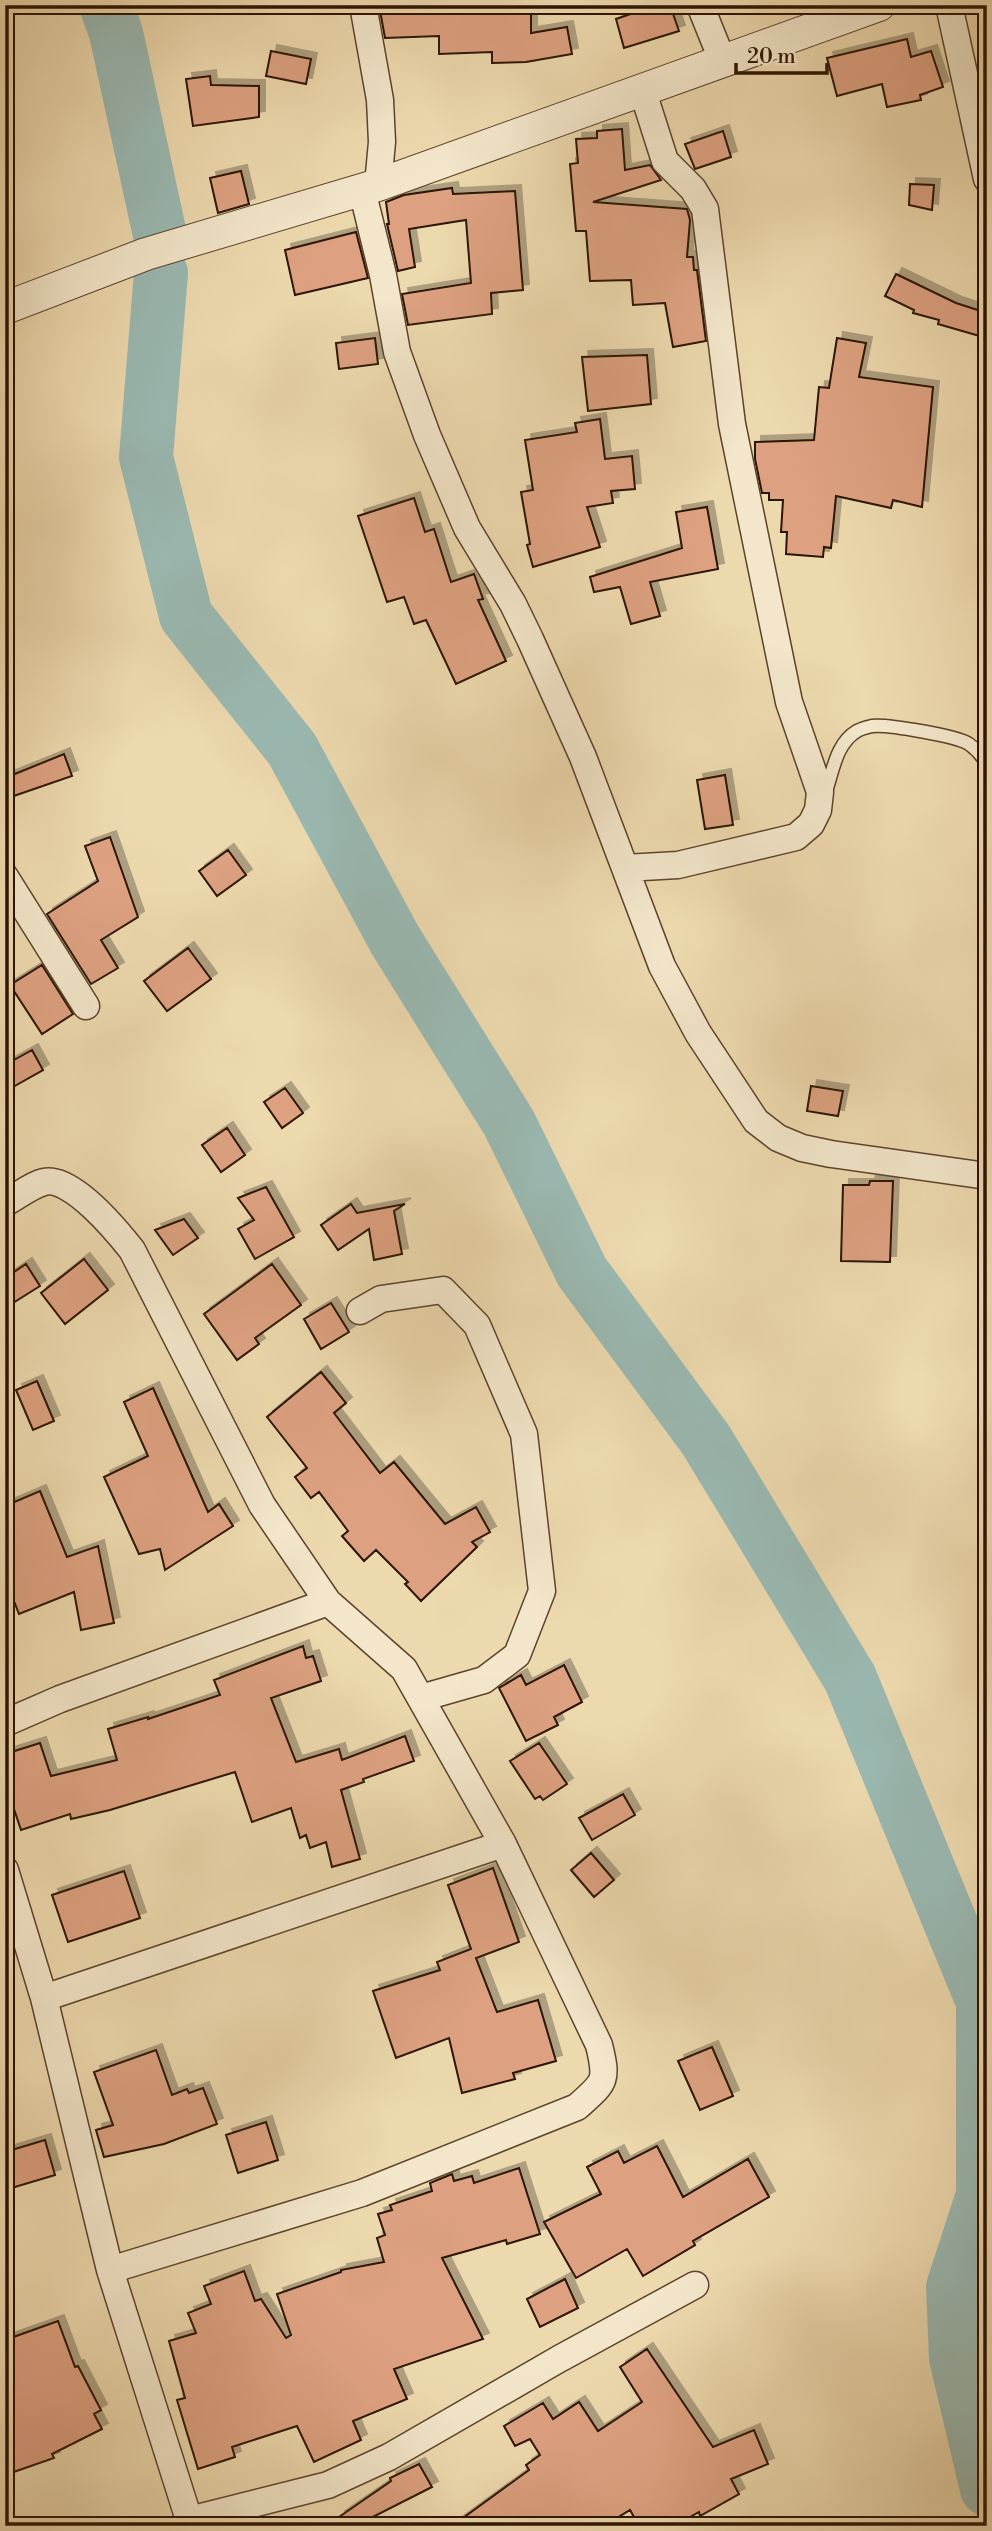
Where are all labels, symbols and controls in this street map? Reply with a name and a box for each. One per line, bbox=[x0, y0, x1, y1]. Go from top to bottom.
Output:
scale bar bbox=[736, 32, 828, 76]
text: 20 m bbox=[747, 44, 796, 70]

